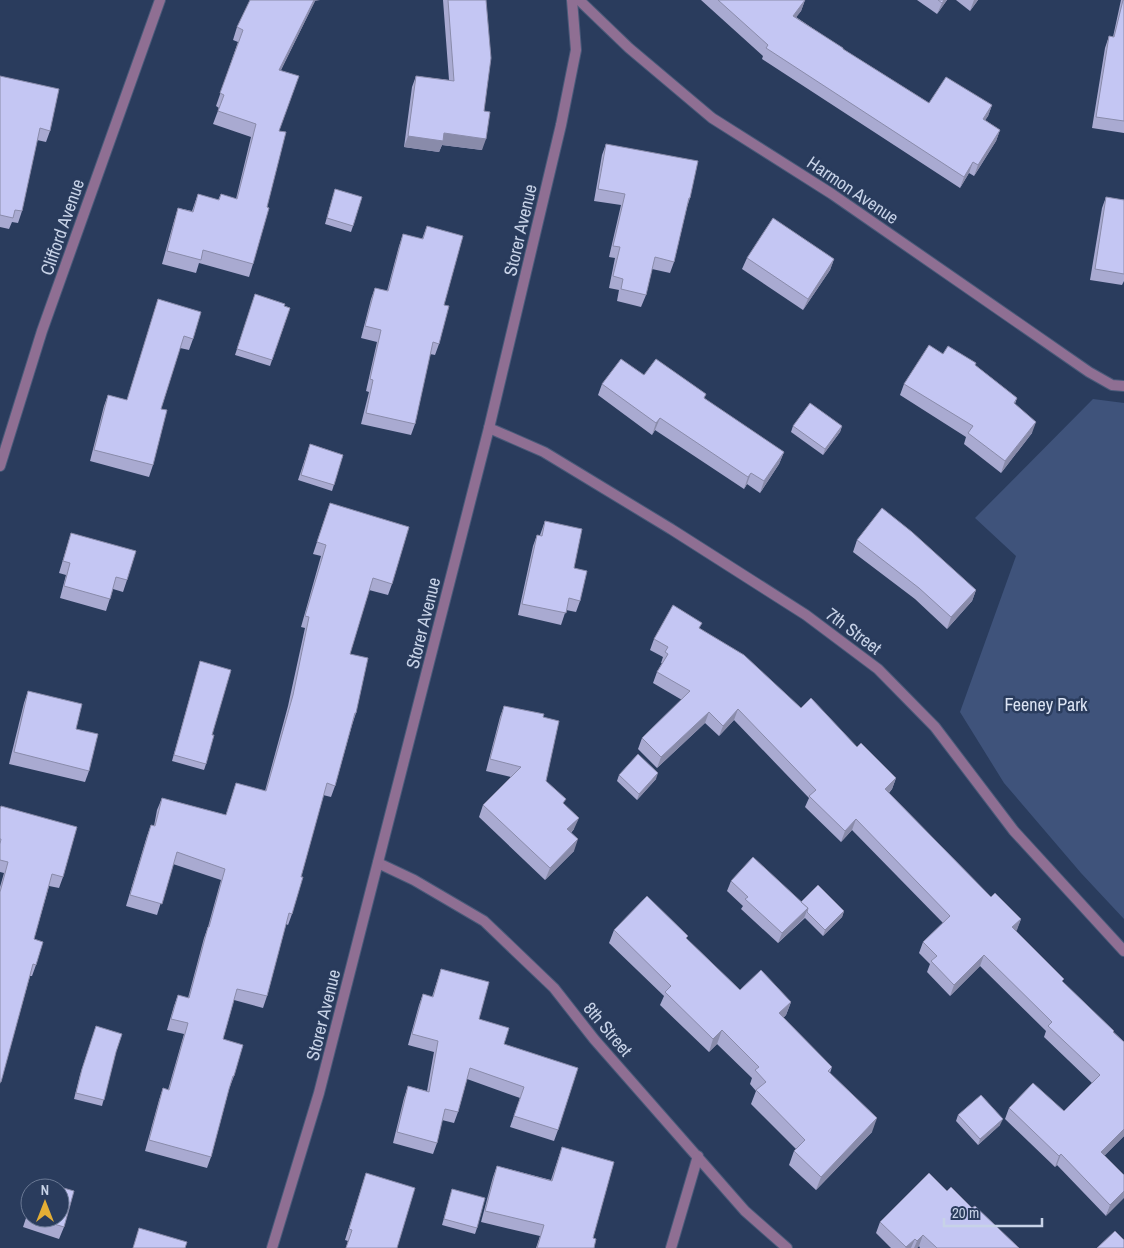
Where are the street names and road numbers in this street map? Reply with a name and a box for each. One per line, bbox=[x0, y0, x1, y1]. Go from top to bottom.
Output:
street label: Harmon Avenue bbox=[802, 150, 904, 230]
street label: Clifford Avenue bbox=[34, 175, 90, 279]
street label: Storer Avenue bbox=[497, 182, 543, 278]
street label: Storer Avenue bbox=[400, 575, 446, 671]
street label: 7th Street bbox=[821, 602, 887, 660]
street label: Storer Avenue bbox=[300, 967, 346, 1063]
street label: 8th Street bbox=[578, 996, 638, 1062]

